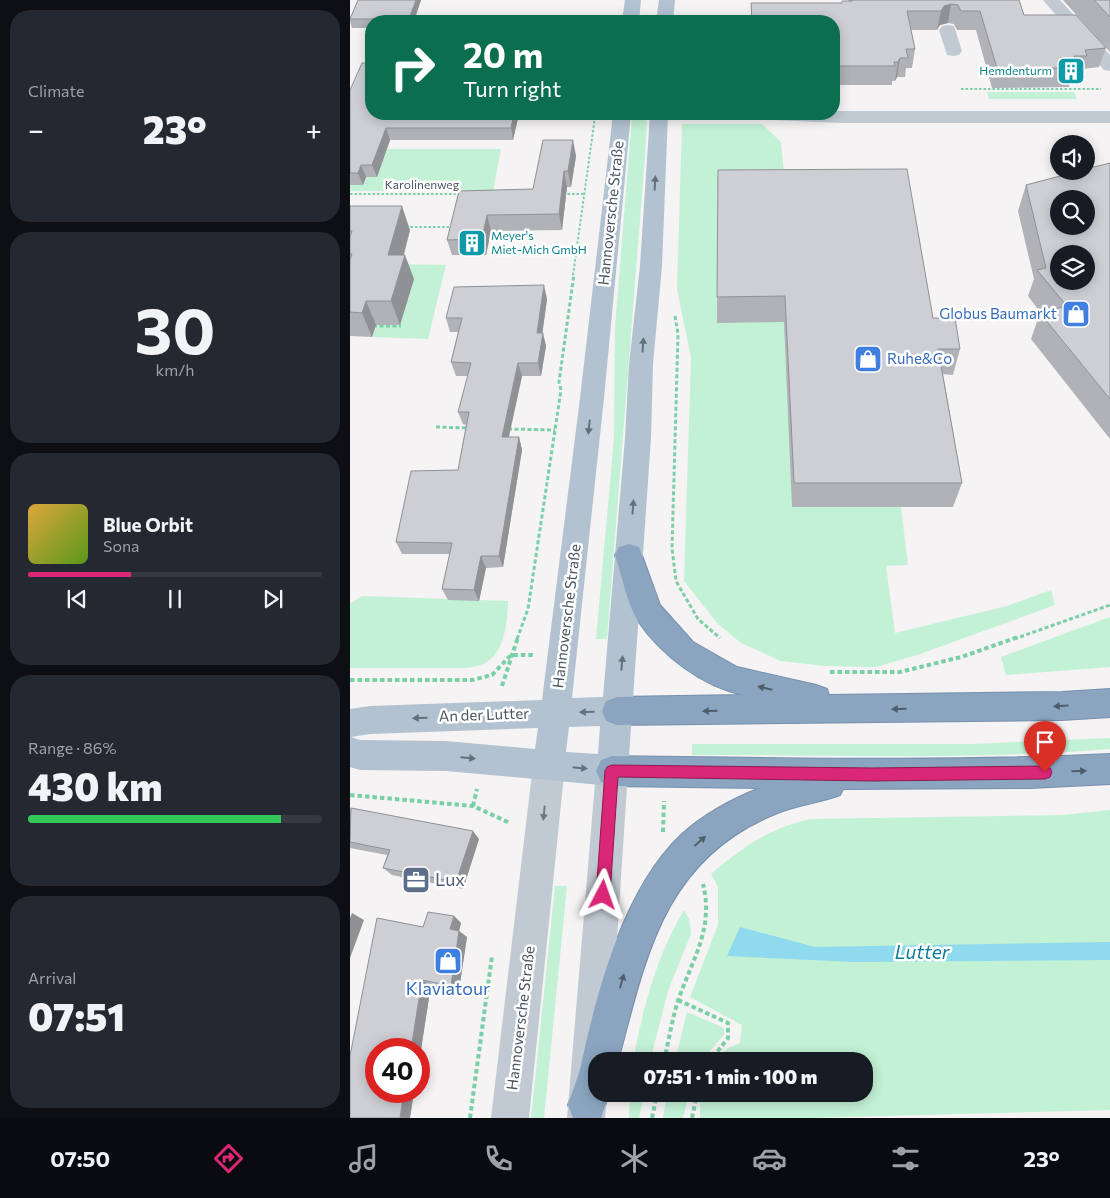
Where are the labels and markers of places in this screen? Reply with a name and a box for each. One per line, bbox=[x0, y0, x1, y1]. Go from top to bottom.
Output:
building icon: Hemdenturm bbox=[1056, 56, 1086, 86]
place label: Hemdenturm bbox=[979, 63, 1052, 77]
building icon: Meyer's Miet-Mich GmbH bbox=[457, 228, 487, 258]
place label: Meyer's Miet-Mich GmbH bbox=[491, 228, 587, 256]
shop icon: Globus Baumarkt bbox=[1061, 299, 1091, 329]
place label: Globus Baumarkt bbox=[939, 304, 1057, 322]
shop icon: Ruhe&Co bbox=[853, 344, 883, 374]
place label: Ruhe&Co bbox=[887, 349, 952, 367]
pin bbox=[1024, 721, 1066, 772]
office icon: Lux bbox=[401, 865, 431, 895]
place label: Lux bbox=[435, 868, 465, 890]
shop icon: Klaviatour bbox=[433, 946, 463, 976]
place label: Klaviatour bbox=[406, 977, 490, 999]

